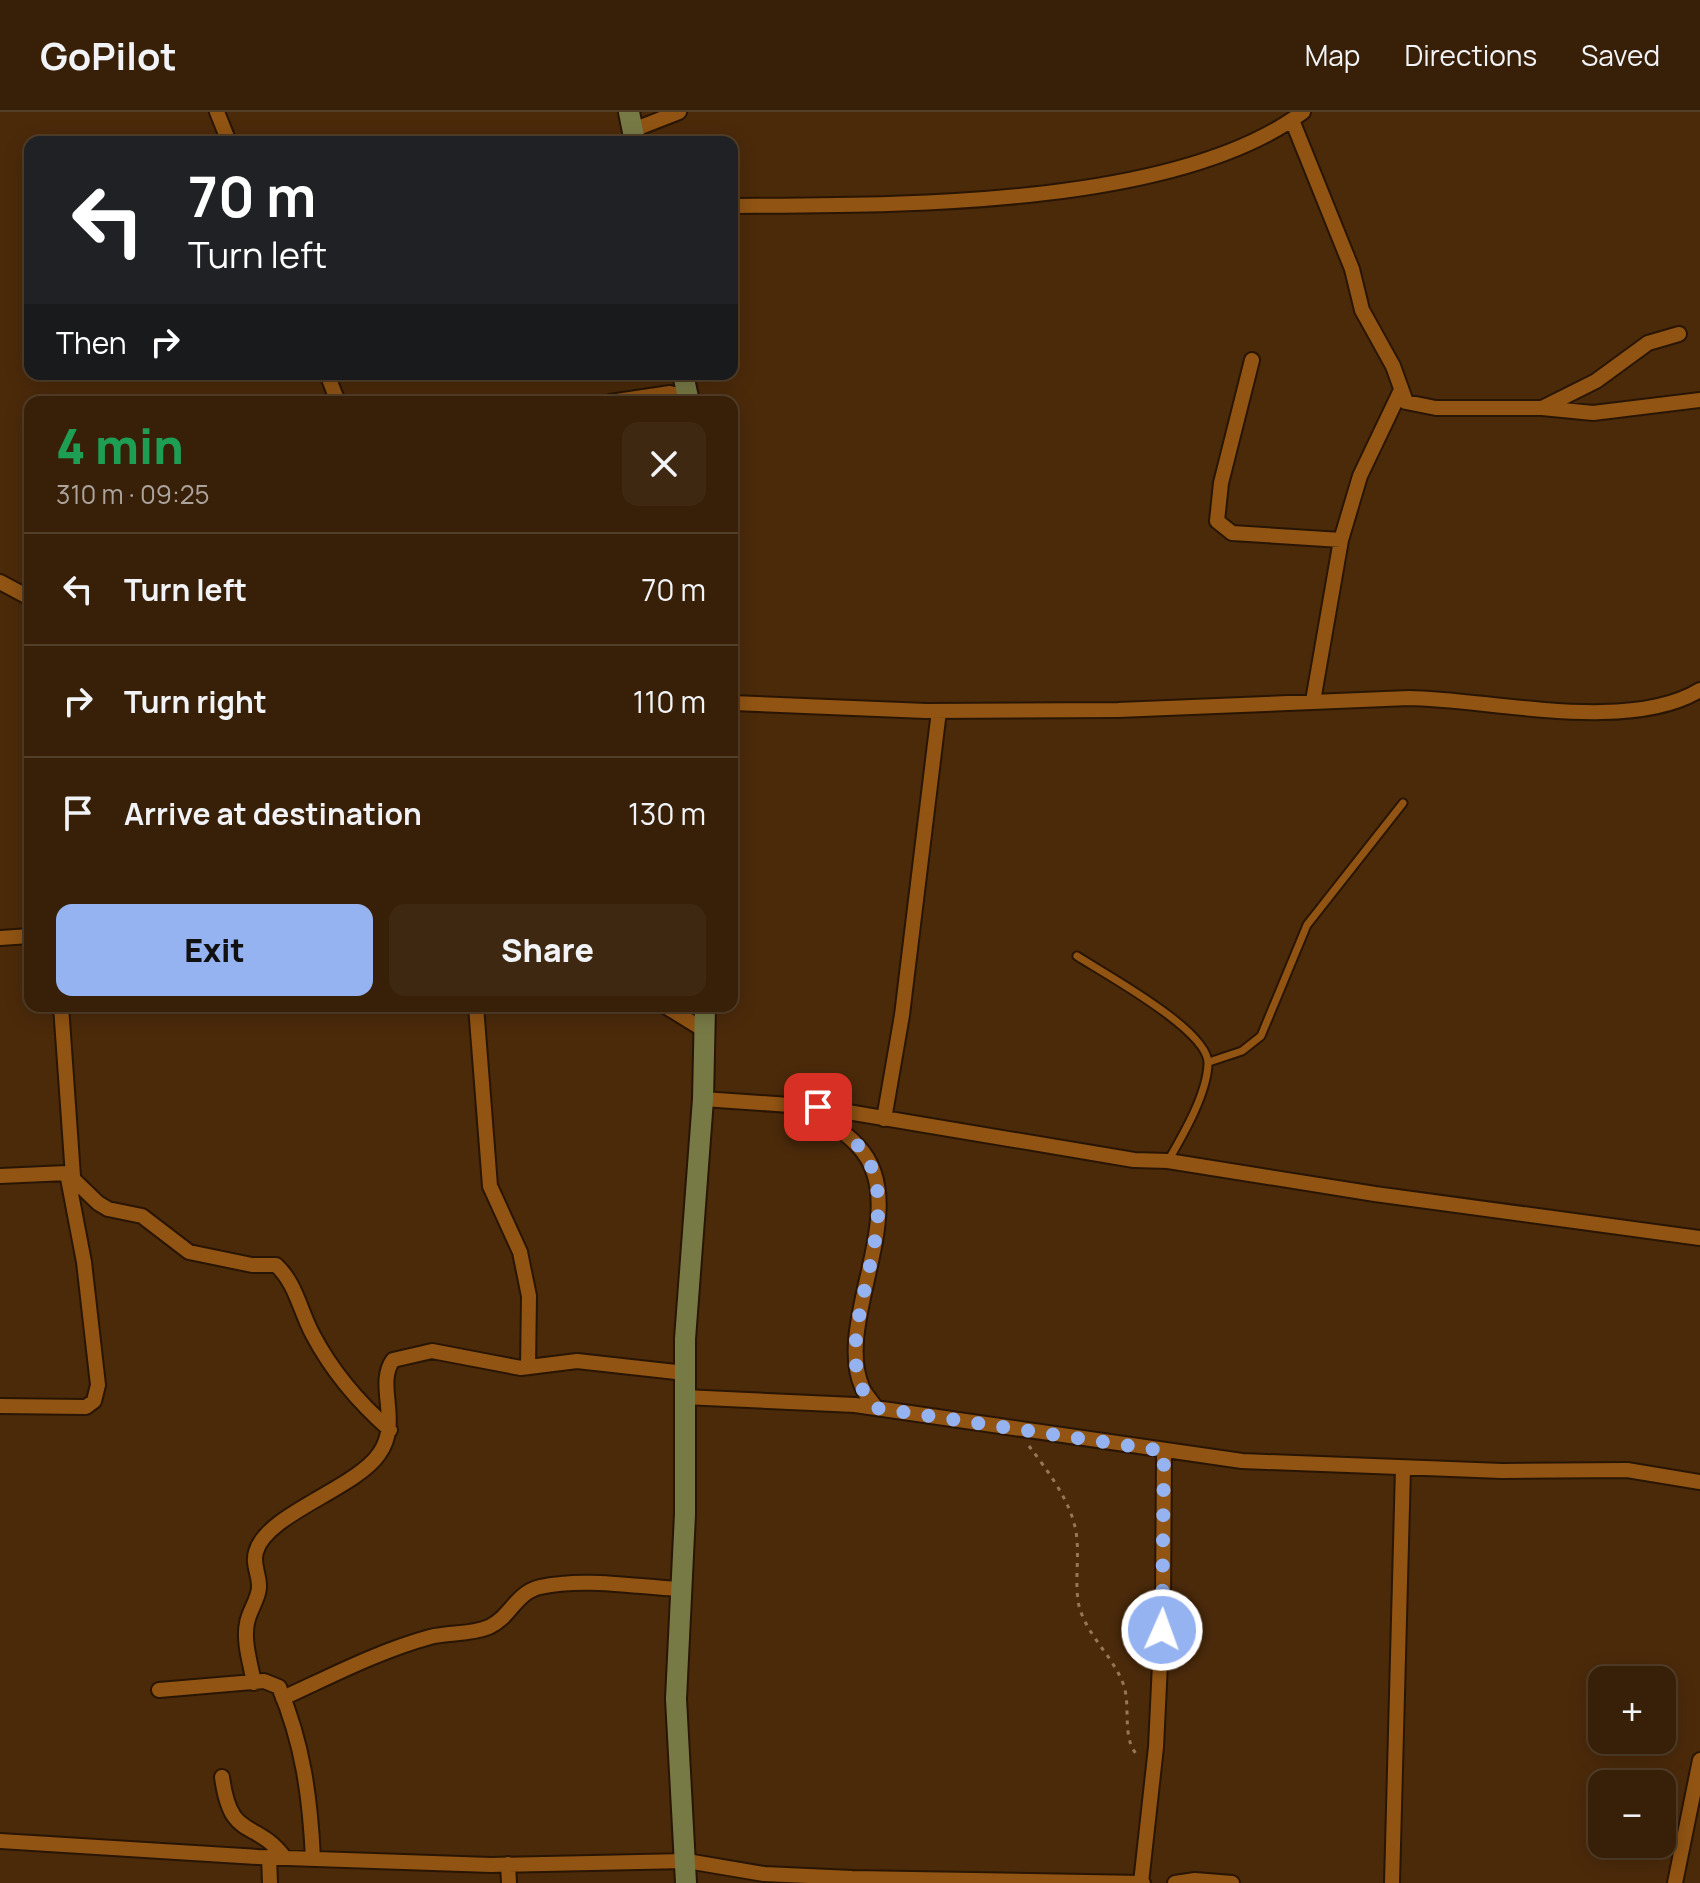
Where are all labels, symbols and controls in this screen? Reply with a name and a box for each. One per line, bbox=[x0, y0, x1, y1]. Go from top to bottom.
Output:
text: GoPilot bbox=[40, 29, 177, 81]
text: Map bbox=[1305, 36, 1360, 74]
text: Directions bbox=[1404, 36, 1537, 74]
text: Saved bbox=[1581, 36, 1660, 74]
text: 70 m bbox=[188, 157, 316, 234]
icon: left bbox=[56, 168, 160, 272]
text: Turn left bbox=[188, 230, 327, 279]
icon: right bbox=[143, 320, 187, 364]
text: Then bbox=[56, 322, 127, 363]
text: 4 min bbox=[56, 413, 184, 478]
button: close bbox=[622, 422, 706, 506]
text: 310 m · 09:25 bbox=[56, 476, 210, 512]
icon: left bbox=[56, 567, 100, 611]
text: Turn left bbox=[124, 569, 247, 610]
text: 70 m bbox=[641, 569, 706, 610]
icon: right bbox=[56, 679, 100, 723]
text: Turn right bbox=[124, 681, 267, 722]
text: 110 m bbox=[633, 681, 706, 722]
icon: arrive bbox=[56, 791, 100, 835]
text: Arrive at destination bbox=[124, 793, 422, 834]
text: 130 m bbox=[628, 793, 706, 834]
button: Exit bbox=[56, 904, 373, 996]
button: Share bbox=[389, 904, 706, 996]
pin bbox=[784, 1073, 852, 1141]
icon: arrive bbox=[796, 1085, 840, 1129]
position arrow bbox=[1120, 1588, 1204, 1672]
map controls bbox=[1588, 1666, 1676, 1858]
button: + bbox=[1588, 1666, 1676, 1754]
button: − bbox=[1588, 1770, 1676, 1858]

